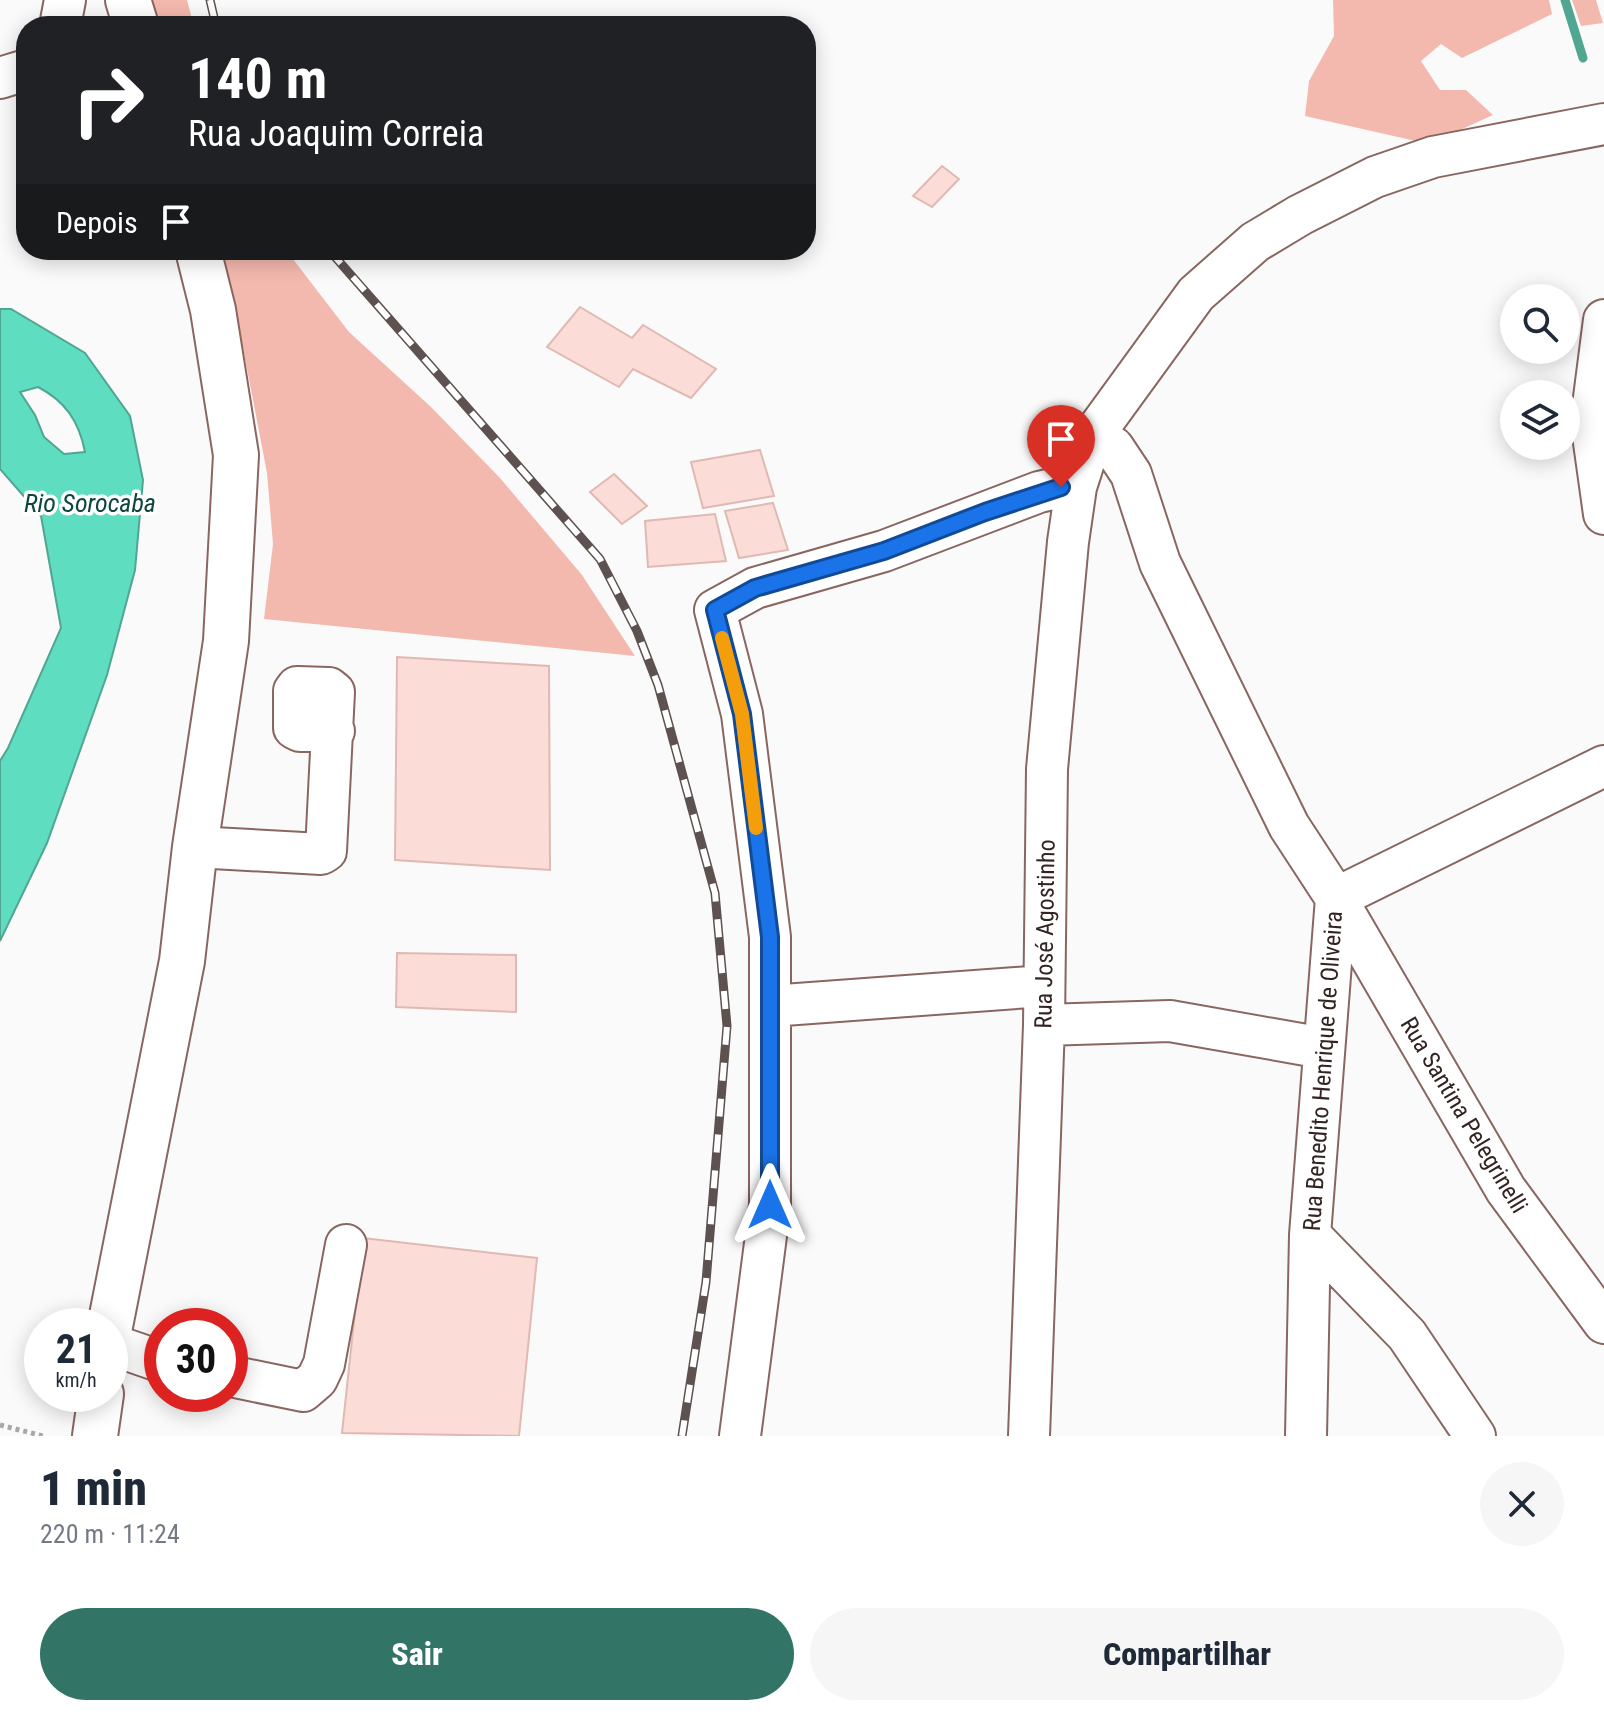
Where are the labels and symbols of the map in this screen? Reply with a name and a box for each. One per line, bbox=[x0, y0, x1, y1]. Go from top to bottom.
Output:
pin bbox=[1027, 405, 1095, 487]
water label: Rio Sorocaba bbox=[24, 488, 156, 518]
street label: Rua José Agostinho bbox=[1029, 839, 1061, 1029]
street label: Rua Benedito Henrique de Oliveira bbox=[1298, 910, 1348, 1232]
street label: Rua Santina Pelegrinelli bbox=[1394, 1012, 1534, 1218]
position arrow bbox=[728, 1163, 812, 1247]
speed limit sign: 30 bbox=[144, 1308, 248, 1412]

